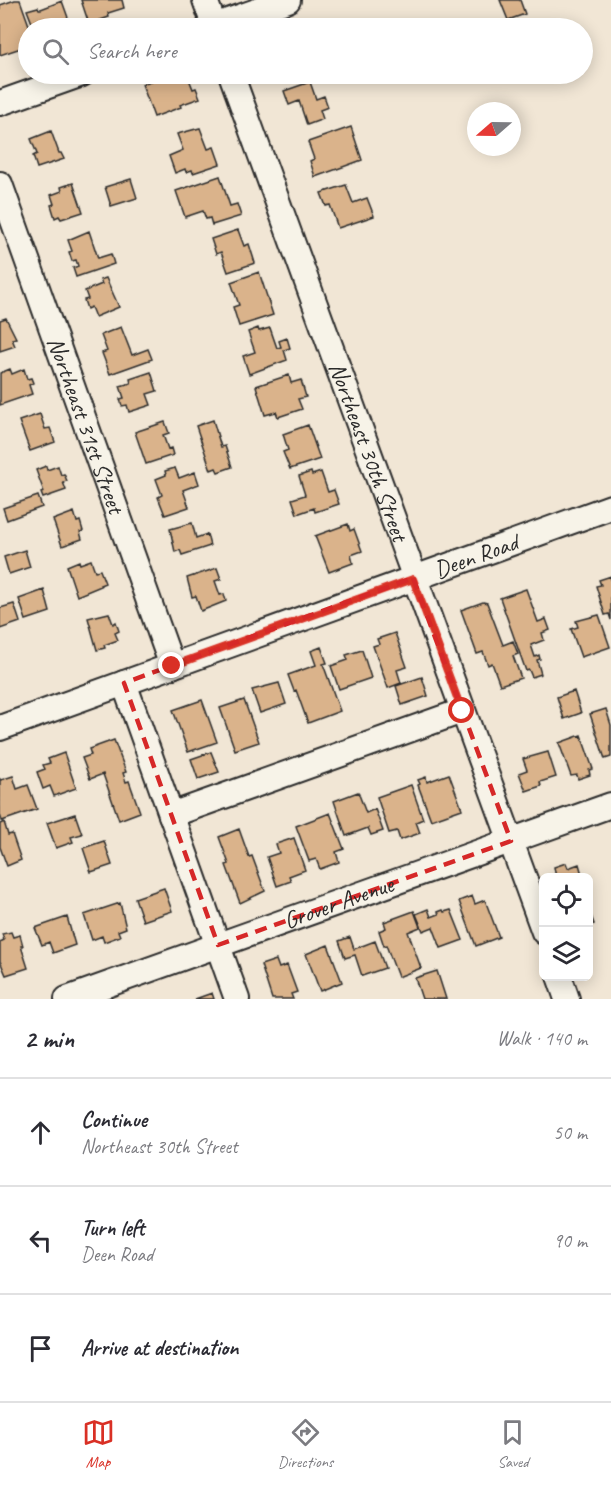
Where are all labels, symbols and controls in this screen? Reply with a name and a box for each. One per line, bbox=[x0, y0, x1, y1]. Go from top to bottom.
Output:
search box bbox=[18, 18, 593, 84]
icon: search bbox=[39, 35, 72, 68]
text: Search here bbox=[87, 37, 177, 65]
north arrow bbox=[467, 102, 521, 156]
street label: Northeast 31st Street bbox=[41, 333, 132, 519]
street label: Northeast 30th Street bbox=[322, 358, 416, 547]
street label: Deen Road bbox=[430, 526, 525, 585]
route end bbox=[158, 652, 184, 678]
route start bbox=[448, 697, 474, 723]
street label: Grover Avenue bbox=[279, 868, 399, 936]
map controls bbox=[539, 873, 593, 981]
button: locate bbox=[539, 873, 593, 927]
button: layers bbox=[539, 927, 593, 981]
text: 2 min bbox=[24, 1022, 74, 1055]
text: Walk · 140 m bbox=[497, 1026, 587, 1051]
text: Continue bbox=[81, 1106, 147, 1134]
icon: ahead bbox=[24, 1116, 57, 1149]
text: 50 m bbox=[553, 1120, 587, 1145]
text: Northeast 30th Street bbox=[81, 1134, 238, 1159]
text: Turn left bbox=[81, 1214, 145, 1242]
icon: left bbox=[24, 1224, 57, 1257]
text: 90 m bbox=[553, 1228, 587, 1253]
text: Deen Road bbox=[81, 1242, 153, 1267]
icon: arrive bbox=[24, 1332, 57, 1365]
text: Arrive at destination bbox=[81, 1334, 238, 1362]
tab: Map bbox=[82, 1416, 115, 1472]
tab: Directions bbox=[278, 1416, 333, 1472]
tab: Saved bbox=[496, 1416, 529, 1472]

